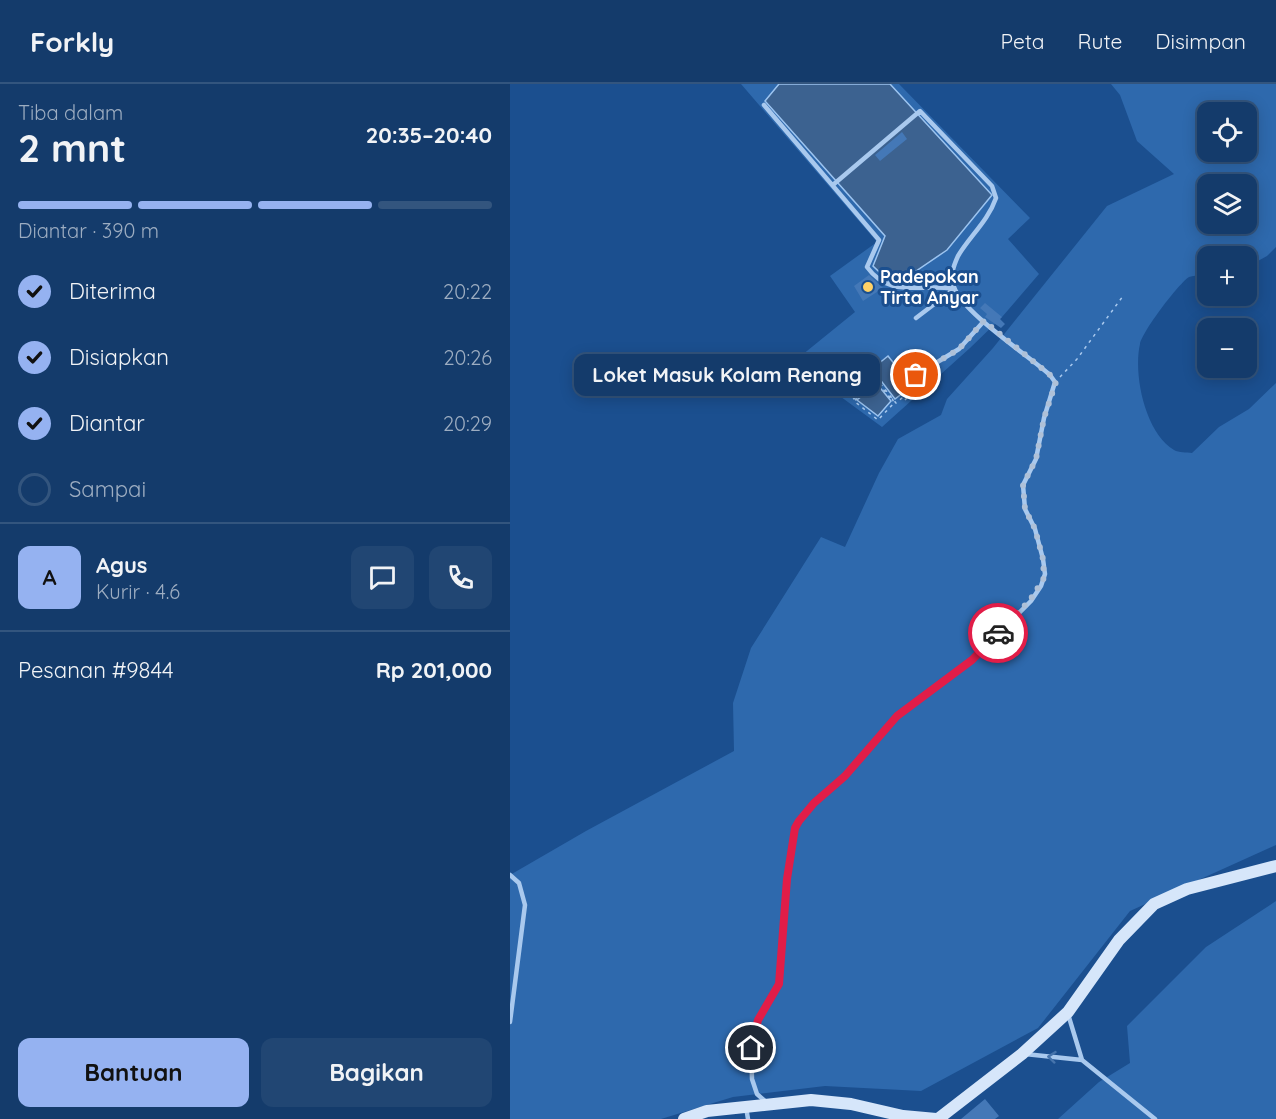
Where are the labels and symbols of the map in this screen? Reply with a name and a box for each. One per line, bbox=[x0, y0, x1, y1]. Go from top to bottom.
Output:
place label: Padepokan Tirta Anyar bbox=[880, 265, 979, 309]
marker: Padepokan Tirta Anyar bbox=[861, 280, 875, 294]
pin bbox=[890, 349, 941, 400]
callout: Loket Masuk Kolam Renang bbox=[574, 354, 880, 396]
courier bbox=[968, 603, 1028, 663]
pin bbox=[725, 1022, 776, 1073]
one-way arrow bbox=[1047, 1051, 1056, 1064]

